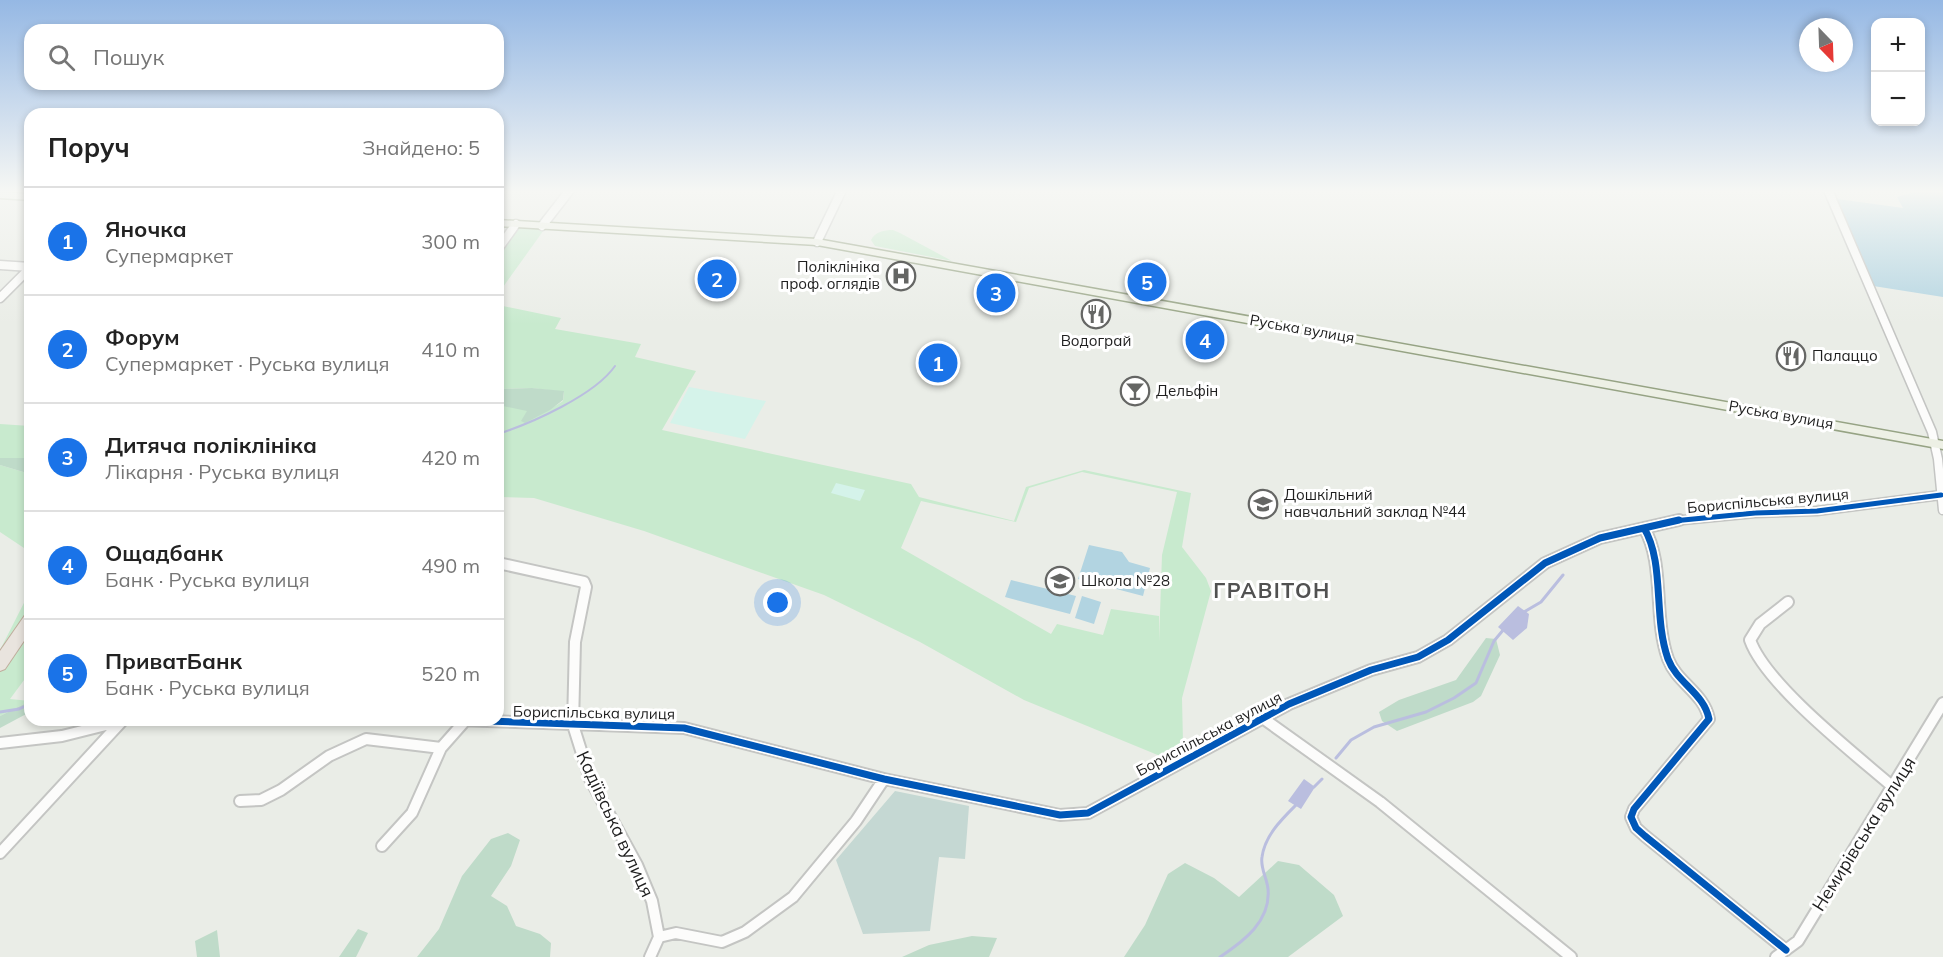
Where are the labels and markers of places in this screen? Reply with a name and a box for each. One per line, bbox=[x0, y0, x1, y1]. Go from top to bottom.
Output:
pin: 2 bbox=[698, 256, 736, 302]
place label: Поліклініка проф. оглядів bbox=[780, 257, 880, 293]
hospital icon: Поліклініка проф. оглядів bbox=[885, 260, 917, 292]
pin: 5 bbox=[1128, 260, 1166, 304]
pin: 3 bbox=[976, 270, 1016, 316]
restaurant icon: Водограй bbox=[1080, 298, 1112, 330]
pin: 4 bbox=[1186, 318, 1224, 362]
place label: Водограй bbox=[1061, 331, 1131, 350]
pin: 1 bbox=[918, 340, 958, 386]
restaurant icon: Палаццо bbox=[1775, 340, 1807, 372]
place label: Палаццо bbox=[1812, 346, 1878, 365]
bar icon: Дельфін bbox=[1119, 375, 1151, 407]
place label: Дельфін bbox=[1156, 381, 1218, 400]
place label: Дошкільний навчальний заклад №44 bbox=[1284, 485, 1466, 521]
school or university icon: Дошкільний навчальний заклад №44 bbox=[1247, 488, 1279, 520]
school or university icon: Школа №28 bbox=[1044, 565, 1076, 597]
place label: Школа №28 bbox=[1081, 571, 1170, 590]

